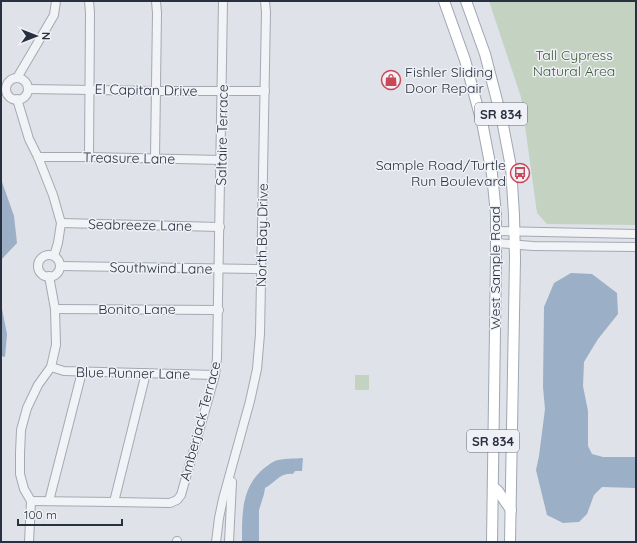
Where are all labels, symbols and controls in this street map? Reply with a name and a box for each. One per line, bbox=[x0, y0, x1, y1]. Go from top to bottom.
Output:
north arrow bbox=[16, 16, 56, 56]
text: N bbox=[39, 32, 53, 40]
park label: Tall Cypress Natural Area bbox=[533, 46, 615, 80]
place label: Fishler Sliding Door Repair bbox=[405, 63, 493, 97]
shop icon: Fishler Sliding Door Repair bbox=[380, 69, 402, 91]
street label: El Capitan Drive bbox=[94, 80, 198, 100]
street label: Saltaire Terrace bbox=[212, 84, 232, 186]
road number: SR 834 bbox=[475, 103, 527, 125]
street label: Treasure Lane bbox=[83, 148, 175, 168]
place label: Sample Road/Turtle Run Boulevard bbox=[376, 156, 506, 190]
bus stop icon: Sample Road/Turtle Run Boulevard bbox=[509, 162, 531, 184]
street label: North Bay Drive bbox=[252, 183, 272, 287]
street label: West Sample Road bbox=[486, 206, 504, 330]
street label: Seabreeze Lane bbox=[88, 215, 192, 235]
street label: Southwind Lane bbox=[109, 258, 213, 278]
street label: Bonito Lane bbox=[98, 300, 176, 318]
street label: Amberjack Terrace bbox=[175, 359, 225, 483]
street label: Blue Runner Lane bbox=[76, 363, 190, 383]
road number: SR 834 bbox=[467, 430, 519, 452]
scale bar bbox=[18, 501, 122, 527]
text: 100 m bbox=[24, 507, 57, 522]

